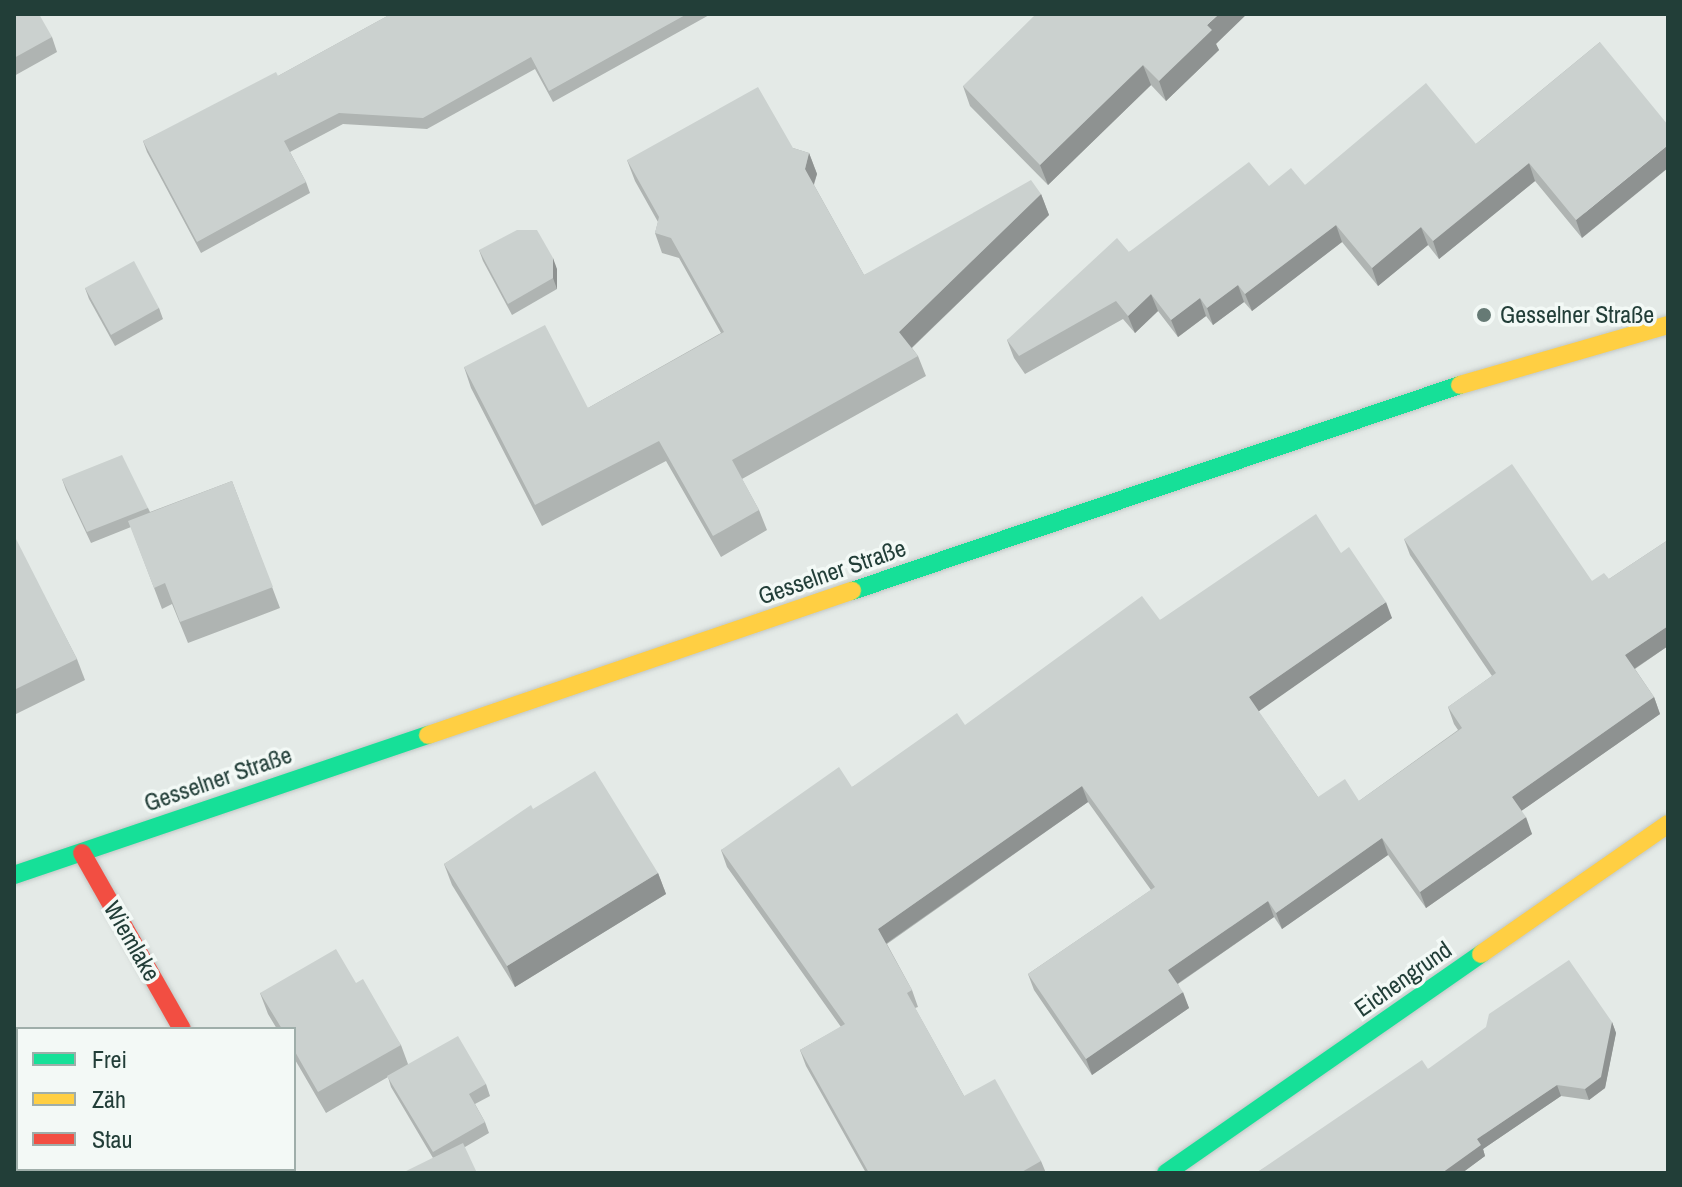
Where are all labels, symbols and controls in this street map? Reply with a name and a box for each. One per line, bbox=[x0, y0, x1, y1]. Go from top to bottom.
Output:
place label: Gesselner Straße bbox=[1500, 301, 1654, 329]
marker: Gesselner Straße bbox=[1475, 306, 1493, 324]
street label: Gesselner Straße bbox=[754, 533, 910, 611]
street label: Gesselner Straße bbox=[140, 740, 296, 818]
street label: Wiemlake bbox=[98, 896, 166, 986]
street label: Eichengrund bbox=[1349, 935, 1457, 1023]
legend bbox=[16, 1027, 296, 1171]
text: Frei bbox=[92, 1043, 127, 1075]
text: Zäh bbox=[92, 1083, 126, 1115]
text: Stau bbox=[92, 1123, 133, 1155]

